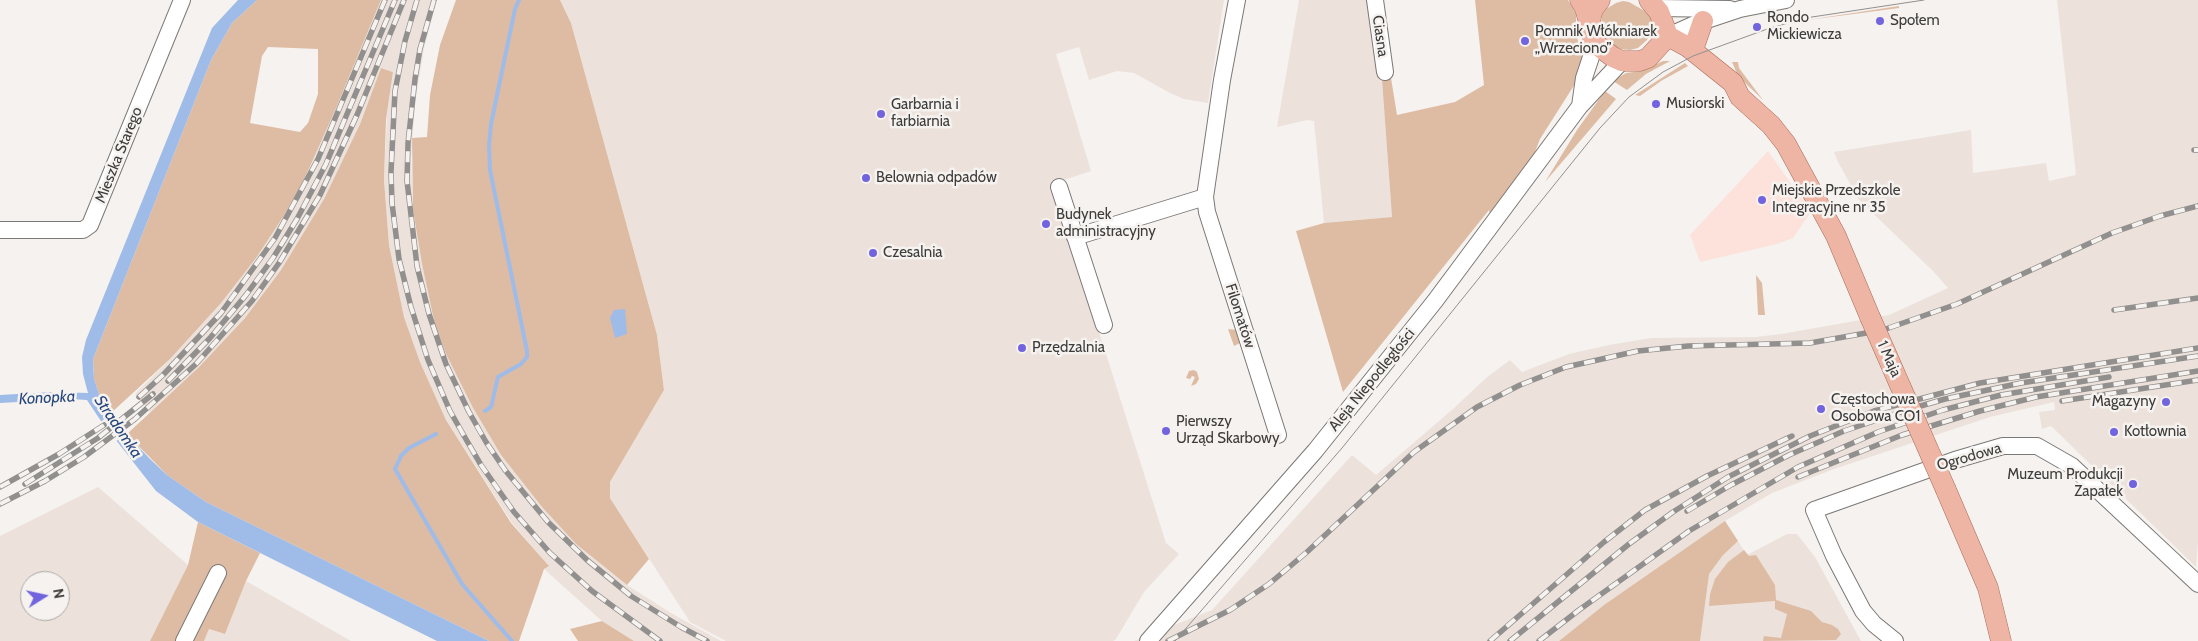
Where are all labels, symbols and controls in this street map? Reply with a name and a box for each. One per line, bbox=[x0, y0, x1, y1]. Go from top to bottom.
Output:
place label: Rondo Mickiewicza bbox=[1767, 9, 1842, 44]
place label: Społem bbox=[1890, 12, 1940, 30]
street label: Ciasna bbox=[1368, 14, 1392, 58]
marker: Społem bbox=[1874, 15, 1886, 27]
marker: Rondo Mickiewicza bbox=[1751, 21, 1763, 33]
place label: Pomnik Włókniarek „Wrzeciono” bbox=[1535, 23, 1657, 58]
marker: Pomnik Włókniarek „Wrzeciono” bbox=[1519, 35, 1531, 47]
place label: Musiorski bbox=[1666, 95, 1724, 113]
place label: Garbarnia i farbiarnia bbox=[891, 96, 959, 131]
marker: Musiorski bbox=[1650, 98, 1662, 110]
street label: Mieszka Starego bbox=[92, 104, 146, 206]
marker: Garbarnia i farbiarnia bbox=[875, 108, 887, 120]
place label: Belownia odpadów bbox=[876, 169, 997, 187]
marker: Belownia odpadów bbox=[860, 172, 872, 184]
place label: Miejskie Przedszkole Integracyjne nr 35 bbox=[1772, 182, 1900, 217]
marker: Miejskie Przedszkole Integracyjne nr 35 bbox=[1756, 194, 1768, 206]
place label: Budynek administracyjny bbox=[1056, 206, 1156, 241]
marker: Budynek administracyjny bbox=[1040, 218, 1052, 230]
place label: Czesalnia bbox=[883, 244, 943, 262]
marker: Czesalnia bbox=[867, 247, 879, 259]
street label: Filomatów bbox=[1221, 281, 1259, 351]
street label: Aleja Niepodległości bbox=[1325, 325, 1419, 435]
street label: 1 Maja bbox=[1873, 338, 1905, 380]
place label: Przędzalnia bbox=[1032, 339, 1105, 357]
marker: Przędzalnia bbox=[1016, 342, 1028, 354]
water label: Konopka bbox=[18, 387, 76, 409]
place label: Częstochowa Osobowa CO1 bbox=[1831, 391, 1920, 426]
water label: Stradomka bbox=[90, 392, 146, 462]
place label: Magazyny bbox=[2092, 393, 2156, 411]
marker: Magazyny bbox=[2160, 396, 2172, 408]
marker: Częstochowa Osobowa CO1 bbox=[1815, 403, 1827, 415]
place label: Pierwszy Urząd Skarbowy bbox=[1176, 413, 1280, 448]
place label: Kotłownia bbox=[2124, 423, 2187, 441]
marker: Pierwszy Urząd Skarbowy bbox=[1160, 425, 1172, 437]
marker: Kotłownia bbox=[2108, 426, 2120, 438]
street label: Ogrodowa bbox=[1935, 439, 2003, 475]
place label: Muzeum Produkcji Zapałek bbox=[2007, 466, 2123, 501]
marker: Muzeum Produkcji Zapałek bbox=[2127, 478, 2139, 490]
north arrow bbox=[20, 571, 70, 621]
text: N bbox=[49, 587, 69, 600]

